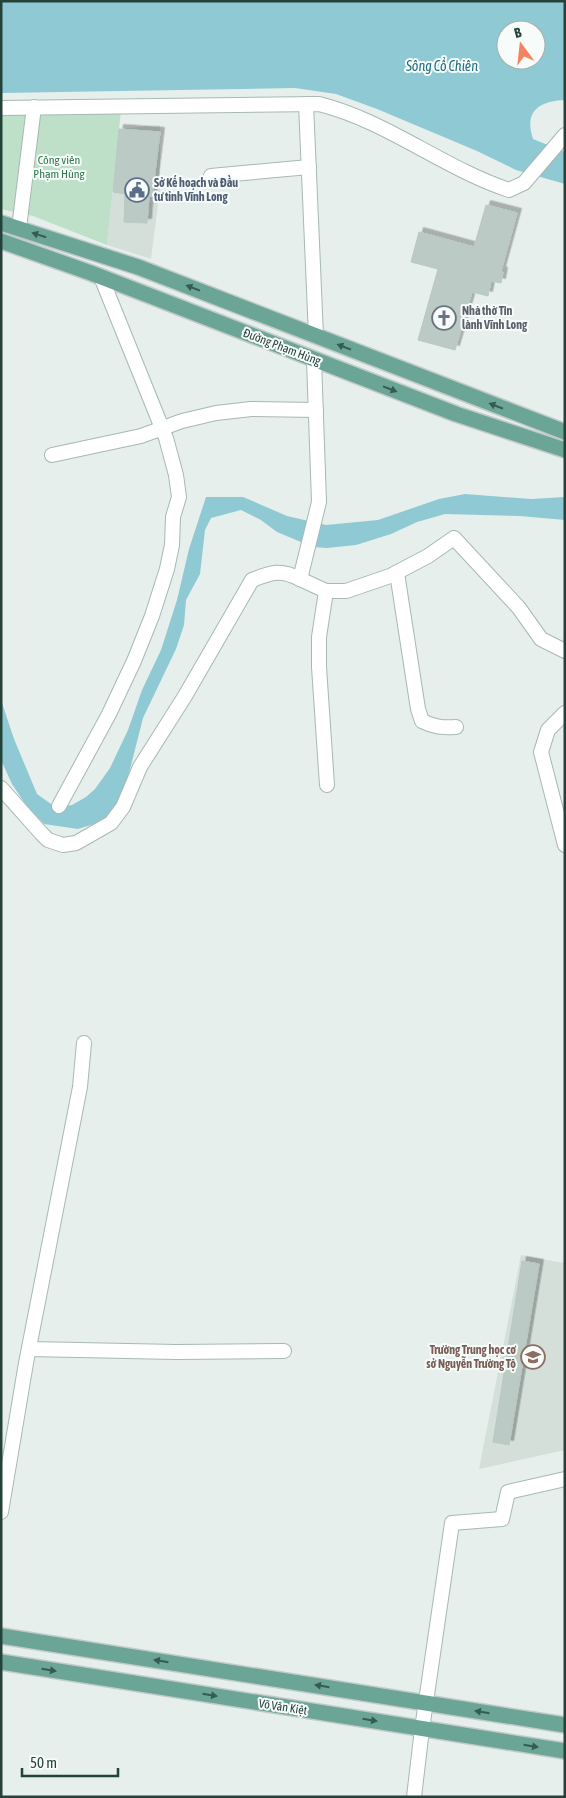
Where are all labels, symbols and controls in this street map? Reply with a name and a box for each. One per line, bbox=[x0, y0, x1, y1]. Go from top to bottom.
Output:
north arrow bbox=[496, 20, 546, 70]
text: B bbox=[512, 24, 523, 41]
water label: Sông Cổ Chiên bbox=[405, 57, 478, 74]
park label: Công viên Phạm Hùng bbox=[33, 153, 85, 181]
place label: Sở Kế hoạch và Đầu tư tỉnh Vĩnh Long bbox=[153, 175, 238, 204]
public building icon: Sở Kế hoạch và Đầu tư tỉnh Vĩnh Long bbox=[124, 177, 150, 203]
one-way arrow bbox=[32, 230, 47, 238]
one-way arrow bbox=[185, 284, 200, 292]
place label: Nhà thờ Tin lành Vĩnh Long bbox=[462, 304, 528, 332]
church icon: Nhà thờ Tin lành Vĩnh Long bbox=[431, 305, 457, 331]
street label: Đường Phạm Hùng bbox=[241, 326, 324, 369]
one-way arrow bbox=[337, 343, 352, 350]
one-way arrow bbox=[383, 386, 398, 393]
one-way arrow bbox=[489, 401, 503, 409]
place label: Trường Trung học cơ sở Nguyễn Trường Tộ bbox=[426, 1343, 516, 1371]
school or university icon: Trường Trung học cơ sở Nguyễn Trường Tộ bbox=[520, 1344, 546, 1370]
one-way arrow bbox=[153, 1657, 169, 1665]
one-way arrow bbox=[42, 1666, 58, 1674]
one-way arrow bbox=[313, 1682, 329, 1690]
one-way arrow bbox=[202, 1691, 218, 1699]
street label: Võ Văn Kiệt bbox=[258, 1696, 309, 1718]
one-way arrow bbox=[474, 1707, 490, 1715]
one-way arrow bbox=[363, 1717, 379, 1725]
one-way arrow bbox=[523, 1742, 539, 1750]
scale bar bbox=[22, 1746, 119, 1778]
text: 50 m bbox=[30, 1754, 57, 1771]

